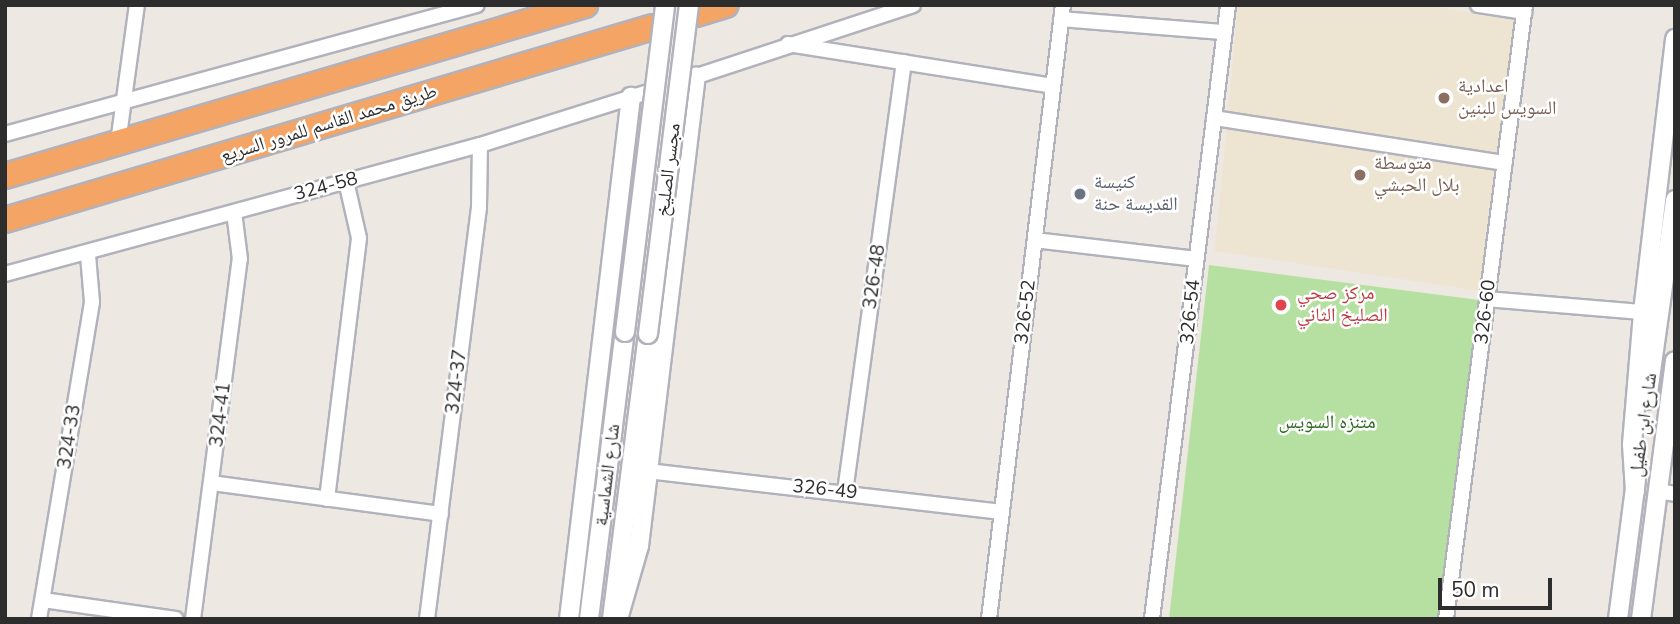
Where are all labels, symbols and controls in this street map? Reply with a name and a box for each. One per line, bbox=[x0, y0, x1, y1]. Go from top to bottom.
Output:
place label: اعدادية السويس للبنين bbox=[1458, 76, 1556, 120]
street label: طريق محمد القاسم للمرور السريع bbox=[218, 80, 440, 168]
marker: اعدادية السويس للبنين bbox=[1436, 90, 1452, 106]
street label: مجسر الصليخ bbox=[652, 122, 686, 218]
place label: متوسطة بلال الحبشي bbox=[1374, 153, 1459, 197]
marker: متوسطة بلال الحبشي bbox=[1352, 167, 1368, 183]
street label: 324-58 bbox=[292, 168, 360, 206]
place label: كنيسة القديسة حنة bbox=[1094, 172, 1178, 216]
marker: كنيسة القديسة حنة bbox=[1072, 186, 1088, 202]
street label: 326-48 bbox=[859, 243, 891, 311]
street label: 326-52 bbox=[1011, 278, 1041, 346]
street label: 326-54 bbox=[1176, 278, 1206, 346]
street label: 326-60 bbox=[1471, 278, 1501, 346]
place label: مركز صحي الصليخ الثاني bbox=[1297, 283, 1388, 327]
marker: مركز صحي الصليخ الثاني bbox=[1271, 295, 1291, 315]
street label: 324-37 bbox=[442, 348, 472, 416]
street label: شارع ابن طفيل bbox=[1625, 372, 1663, 478]
street label: 324-41 bbox=[206, 381, 236, 449]
street label: 324-33 bbox=[54, 403, 86, 471]
park label: متنزه السويس bbox=[1278, 412, 1376, 434]
street label: شارع الشماسية bbox=[590, 423, 626, 527]
street label: 326-49 bbox=[791, 475, 859, 505]
scale bar bbox=[1442, 564, 1556, 608]
text: 50 m bbox=[1451, 576, 1500, 604]

